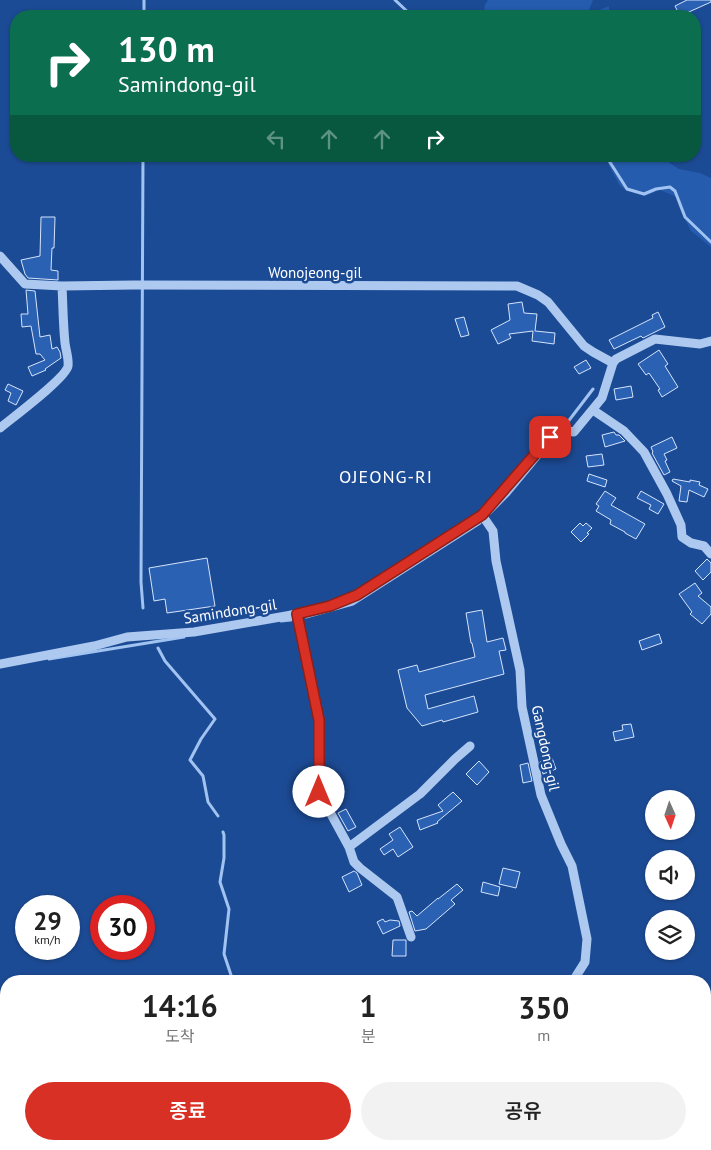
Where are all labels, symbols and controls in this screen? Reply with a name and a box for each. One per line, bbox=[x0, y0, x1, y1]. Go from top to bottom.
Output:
text: 130 m bbox=[118, 26, 215, 72]
icon: right bbox=[35, 30, 100, 95]
text: Samindong-gil bbox=[118, 70, 256, 98]
icon: left bbox=[262, 125, 290, 153]
icon: ahead bbox=[315, 125, 343, 153]
icon: ahead bbox=[368, 125, 396, 153]
icon: right bbox=[421, 125, 449, 153]
street label: Wonojeong-gil bbox=[268, 263, 362, 282]
pin bbox=[529, 416, 571, 458]
icon: arrive bbox=[536, 423, 564, 451]
district label: OJEONG-RI bbox=[339, 465, 433, 488]
street label: Samindong-gil bbox=[182, 594, 279, 628]
street label: Gangdong-gil bbox=[528, 703, 564, 793]
position arrow bbox=[292, 765, 344, 817]
north arrow bbox=[645, 790, 695, 840]
map controls bbox=[645, 790, 695, 960]
button: sound bbox=[645, 850, 695, 900]
speed limit sign: 30 bbox=[90, 895, 155, 960]
text: 29 bbox=[33, 905, 62, 937]
button: layers bbox=[645, 910, 695, 960]
text: km/h bbox=[34, 932, 61, 947]
text: 14:16 bbox=[142, 986, 218, 1025]
text: 1 bbox=[360, 986, 377, 1025]
text: 350 bbox=[518, 988, 569, 1027]
text: m bbox=[537, 1025, 550, 1045]
text: 도착 bbox=[165, 1026, 194, 1046]
text: 분 bbox=[361, 1026, 375, 1046]
button: 종료 bbox=[25, 1082, 351, 1140]
button: 공유 bbox=[361, 1082, 686, 1140]

